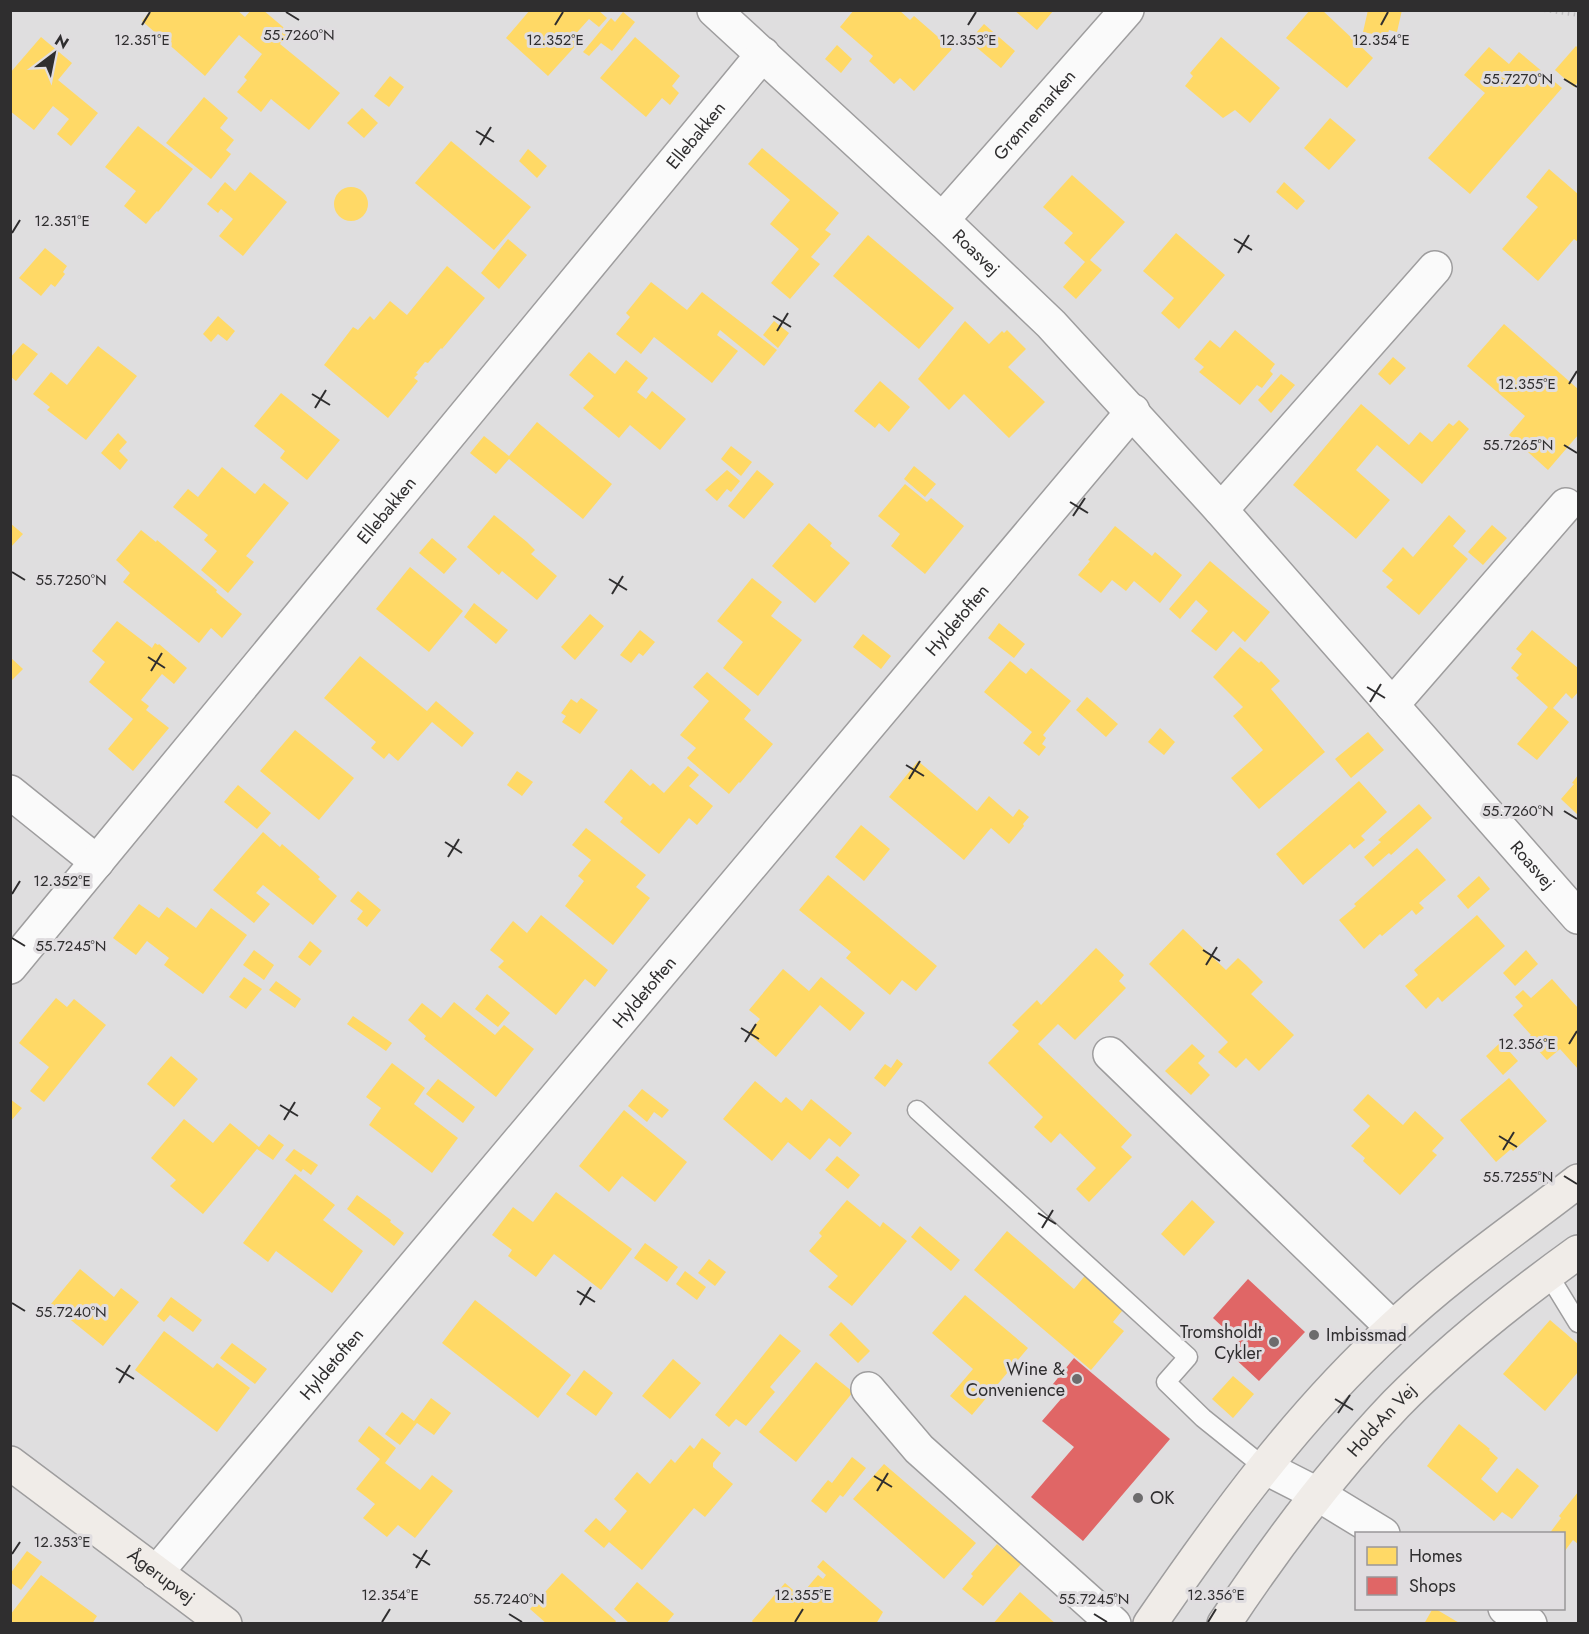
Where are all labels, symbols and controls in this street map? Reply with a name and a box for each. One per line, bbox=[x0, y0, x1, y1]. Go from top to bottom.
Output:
north arrow bbox=[24, 24, 84, 84]
text: 55.7260°N bbox=[263, 24, 335, 46]
text: N bbox=[50, 29, 73, 55]
text: 12.351°E bbox=[114, 29, 170, 51]
text: 12.352°E bbox=[526, 29, 584, 51]
text: 12.353°E bbox=[939, 29, 997, 51]
text: 12.354°E bbox=[1352, 29, 1410, 51]
street label: Grønnemarken bbox=[987, 64, 1082, 166]
text: 55.7270°N bbox=[1483, 68, 1553, 90]
street label: Ellebakken bbox=[660, 96, 732, 175]
text: 12.351°E bbox=[34, 210, 90, 232]
street label: Roasvej bbox=[946, 223, 1006, 282]
text: 12.355°E bbox=[1498, 373, 1556, 395]
text: 55.7265°N bbox=[1483, 434, 1553, 456]
street label: Ellebakken bbox=[351, 471, 422, 550]
text: 55.7250°N bbox=[35, 569, 107, 591]
street label: Hyldetoften bbox=[919, 578, 995, 662]
text: 55.7260°N bbox=[1482, 800, 1554, 822]
street label: Roasvej bbox=[1504, 835, 1561, 895]
text: 12.352°E bbox=[33, 870, 91, 892]
text: 55.7245°N bbox=[36, 935, 106, 957]
street label: Hyldetoften bbox=[607, 950, 682, 1034]
text: 12.356°E bbox=[1498, 1033, 1556, 1055]
text: 55.7255°N bbox=[1483, 1166, 1553, 1188]
text: 55.7240°N bbox=[35, 1301, 107, 1323]
place label: Tromsholdt Cykler bbox=[1180, 1319, 1263, 1366]
street label: Hyldetoften bbox=[294, 1322, 370, 1406]
place label: Imbissmad bbox=[1326, 1322, 1407, 1348]
marker: Imbissmad bbox=[1307, 1328, 1321, 1342]
marker: Tromsholdt Cykler bbox=[1267, 1335, 1281, 1349]
place label: Wine & Convenience bbox=[966, 1356, 1065, 1403]
marker: Wine & Convenience bbox=[1070, 1372, 1084, 1386]
street label: Hold-An Vej bbox=[1341, 1378, 1422, 1463]
place label: OK bbox=[1150, 1485, 1175, 1511]
marker: OK bbox=[1131, 1491, 1145, 1505]
text: 12.353°E bbox=[33, 1531, 91, 1553]
legend bbox=[1355, 1532, 1565, 1610]
street label: Ågerupvej bbox=[122, 1542, 201, 1610]
text: Homes bbox=[1409, 1543, 1462, 1569]
text: Shops bbox=[1409, 1573, 1456, 1599]
text: 12.354°E bbox=[361, 1584, 419, 1606]
text: 12.355°E bbox=[774, 1584, 832, 1606]
text: 12.356°E bbox=[1187, 1584, 1245, 1606]
text: 55.7240°N bbox=[473, 1588, 545, 1610]
text: 55.7245°N bbox=[1059, 1588, 1129, 1610]

